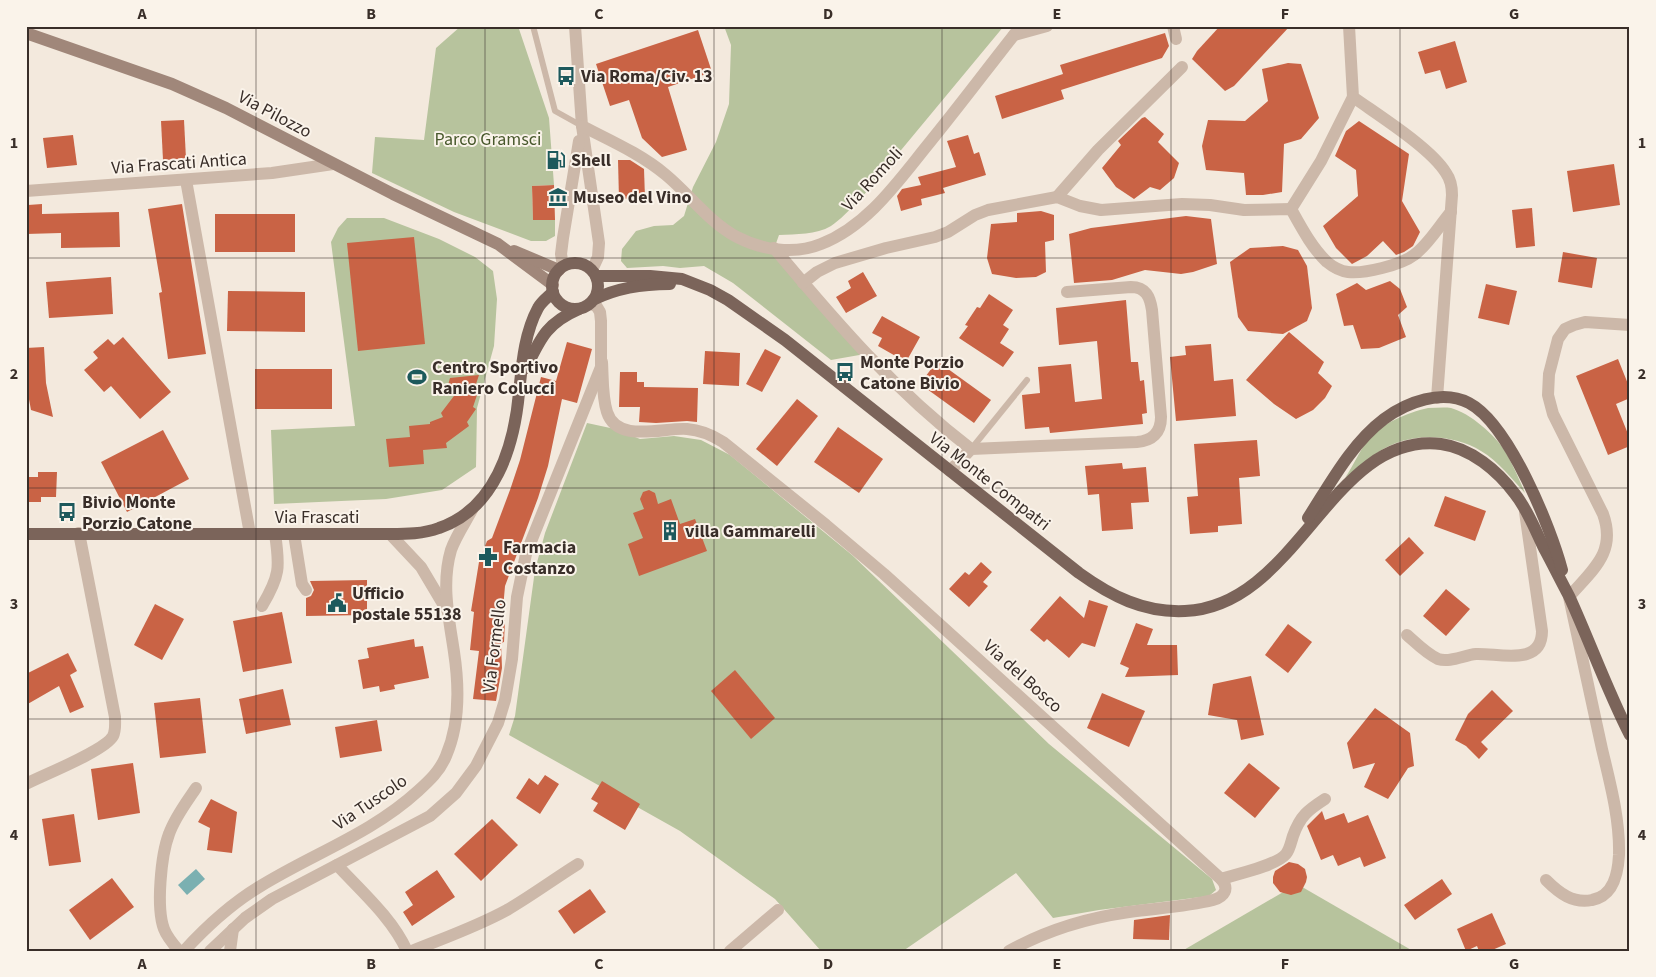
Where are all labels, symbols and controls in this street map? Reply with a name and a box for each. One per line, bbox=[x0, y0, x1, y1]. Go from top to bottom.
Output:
text: A bbox=[136, 3, 147, 25]
text: B bbox=[366, 3, 376, 25]
text: C bbox=[594, 3, 604, 25]
text: D bbox=[823, 3, 833, 25]
text: E bbox=[1053, 3, 1061, 25]
text: F bbox=[1281, 3, 1289, 25]
text: G bbox=[1509, 3, 1519, 25]
place label: Via Roma/Civ. 13 bbox=[580, 64, 713, 89]
bus stop icon: Via Roma/Civ. 13 bbox=[555, 65, 577, 87]
street label: Via Pilozzo bbox=[234, 85, 316, 144]
park label: Parco Gramsci bbox=[435, 127, 541, 152]
text: 1 bbox=[10, 132, 18, 154]
text: 1 bbox=[1638, 132, 1646, 154]
street label: Via Romoli bbox=[836, 142, 909, 217]
street label: Via Frascati Antica bbox=[111, 146, 248, 181]
place label: Shell bbox=[571, 148, 611, 173]
fuel station icon: Shell bbox=[545, 149, 567, 171]
place label: Museo del Vino bbox=[573, 185, 691, 210]
museum icon: Museo del Vino bbox=[547, 186, 569, 208]
place label: Monte Porzio Catone Bivio bbox=[860, 350, 964, 396]
place label: Centro Sportivo Raniero Colucci bbox=[432, 355, 558, 401]
bus stop icon: Monte Porzio Catone Bivio bbox=[834, 361, 856, 383]
text: 2 bbox=[10, 363, 18, 385]
text: 2 bbox=[1638, 363, 1646, 385]
sports icon: Centro Sportivo Raniero Colucci bbox=[406, 366, 428, 388]
street label: Via Monte Compatri bbox=[924, 426, 1056, 537]
place label: Bivio Monte Porzio Catone bbox=[82, 490, 192, 536]
bus stop icon: Bivio Monte Porzio Catone bbox=[56, 501, 78, 523]
street label: Via Frascati bbox=[275, 505, 359, 530]
place label: villa Gammarelli bbox=[685, 519, 816, 544]
building icon: villa Gammarelli bbox=[659, 520, 681, 542]
place label: Farmacia Costanzo bbox=[503, 535, 576, 581]
pharmacy icon: Farmacia Costanzo bbox=[477, 546, 499, 568]
place label: Ufficio postale 55138 bbox=[352, 581, 461, 627]
public building icon: Ufficio postale 55138 bbox=[326, 592, 348, 614]
text: 3 bbox=[10, 593, 18, 615]
text: 3 bbox=[1638, 593, 1646, 615]
street label: Via Formello bbox=[476, 598, 513, 694]
street label: Via del Bosco bbox=[978, 634, 1068, 719]
street label: Via Tuscolo bbox=[328, 768, 412, 836]
text: 4 bbox=[10, 824, 19, 846]
text: 4 bbox=[1638, 824, 1647, 846]
text: A bbox=[136, 953, 147, 975]
text: B bbox=[366, 953, 376, 975]
text: C bbox=[594, 953, 604, 975]
text: D bbox=[823, 953, 833, 975]
text: E bbox=[1053, 953, 1061, 975]
text: F bbox=[1281, 953, 1289, 975]
text: G bbox=[1509, 953, 1519, 975]

